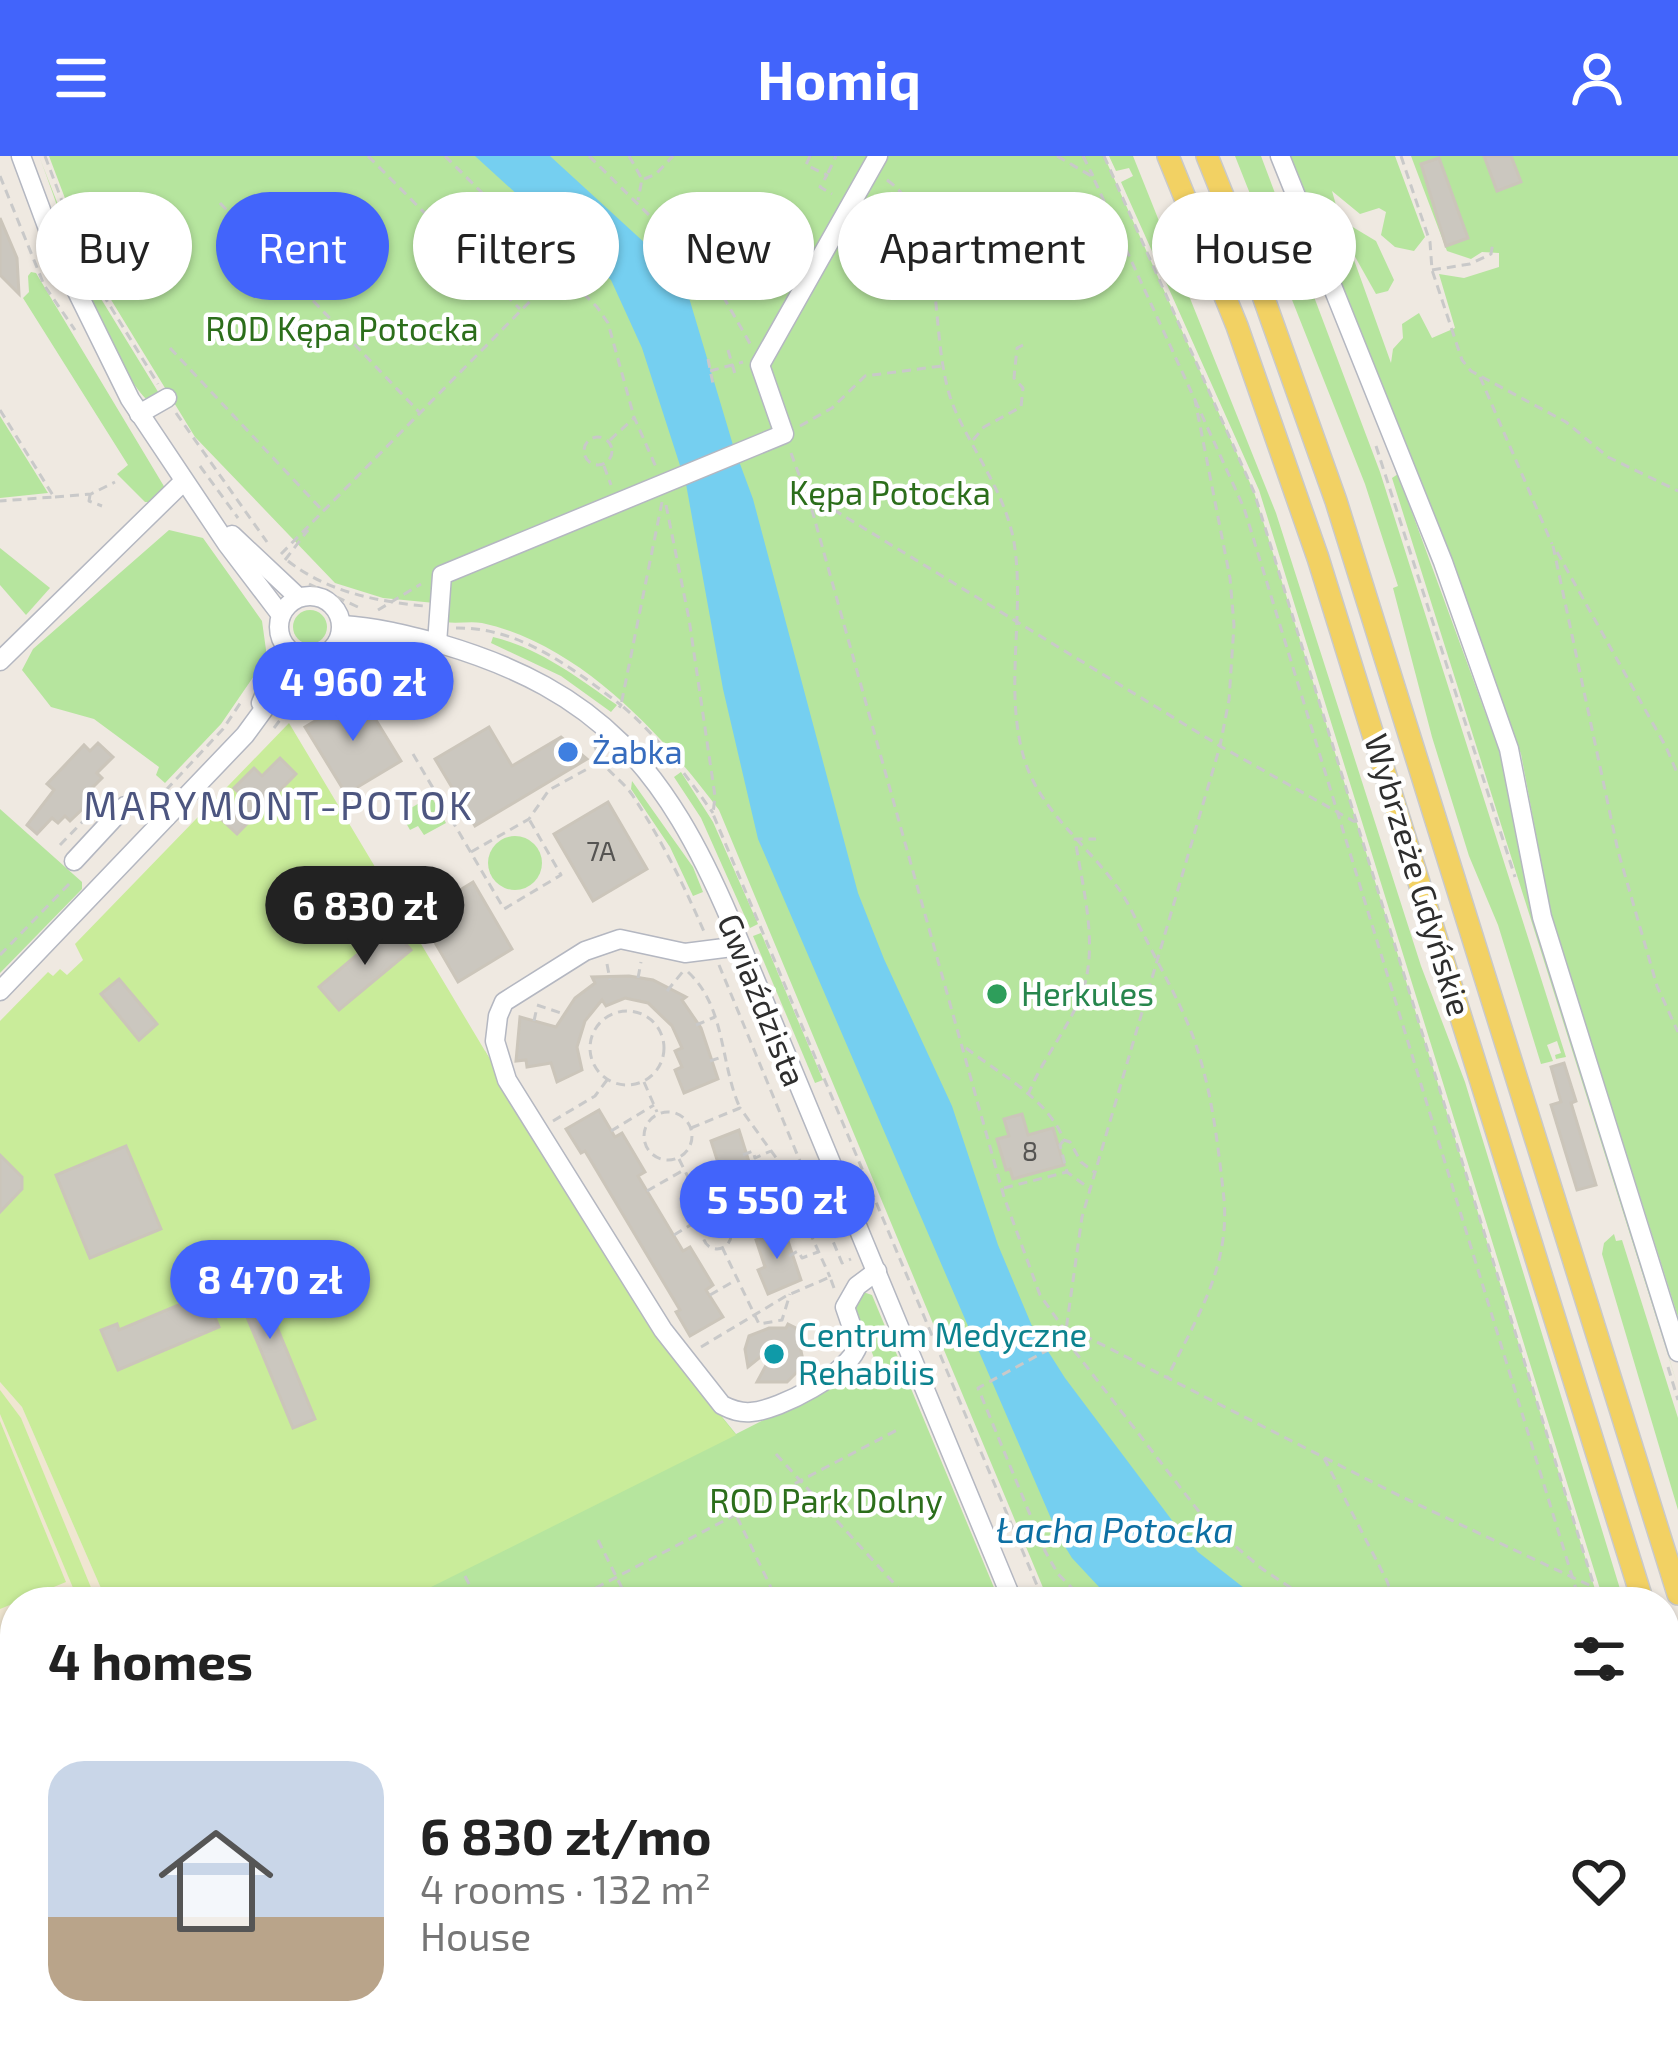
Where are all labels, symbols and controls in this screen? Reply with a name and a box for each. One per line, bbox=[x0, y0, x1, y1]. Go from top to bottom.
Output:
icon: menu bbox=[48, 45, 114, 111]
icon: person bbox=[1564, 45, 1630, 111]
text: Homiq bbox=[757, 46, 921, 111]
chip: Buy bbox=[36, 192, 192, 300]
chip: Rent bbox=[216, 192, 389, 300]
chip: Filters bbox=[413, 192, 619, 300]
chip: New bbox=[643, 192, 814, 300]
chip: Apartment bbox=[838, 192, 1128, 300]
chip: House bbox=[1152, 192, 1356, 300]
park label: ROD Kępa Potocka bbox=[205, 308, 479, 348]
park label: Kępa Potocka bbox=[789, 472, 991, 512]
pin: 4 960 zł bbox=[229, 642, 477, 744]
text: 4 960 zł bbox=[280, 657, 426, 704]
street label: Wybrzeże Gdyńskie bbox=[1357, 729, 1481, 1021]
place label: Żabka bbox=[592, 731, 683, 771]
marker: Żabka bbox=[555, 739, 581, 765]
district label: MARYMONT-POTOK bbox=[83, 781, 475, 828]
house number: 7A bbox=[586, 834, 616, 866]
pin: 6 830 zł bbox=[241, 866, 489, 968]
text: 6 830 zł bbox=[292, 881, 438, 928]
street label: Gwiaździsta bbox=[710, 908, 816, 1092]
place label: Herkules bbox=[1021, 973, 1154, 1013]
marker: Herkules bbox=[984, 981, 1010, 1007]
house number: 8 bbox=[1022, 1134, 1038, 1166]
pin: 5 550 zł bbox=[653, 1160, 901, 1262]
text: 5 550 zł bbox=[707, 1175, 847, 1222]
pin: 8 470 zł bbox=[146, 1240, 394, 1342]
text: 8 470 zł bbox=[197, 1255, 343, 1302]
place label: Centrum Medyczne Rehabilis bbox=[798, 1314, 1087, 1392]
marker: Centrum Medyczne Rehabilis bbox=[761, 1341, 787, 1367]
park label: ROD Park Dolny bbox=[709, 1480, 943, 1520]
water label: Łacha Potocka bbox=[996, 1507, 1234, 1550]
icon: filters bbox=[1566, 1626, 1632, 1692]
text: 4 homes bbox=[48, 1629, 253, 1690]
text: 6 830 zł/mo bbox=[420, 1804, 712, 1865]
icon: home bbox=[144, 1809, 288, 1953]
icon: heart bbox=[1566, 1848, 1632, 1914]
text: 4 rooms · 132 m² bbox=[420, 1865, 711, 1912]
text: House bbox=[420, 1912, 531, 1959]

